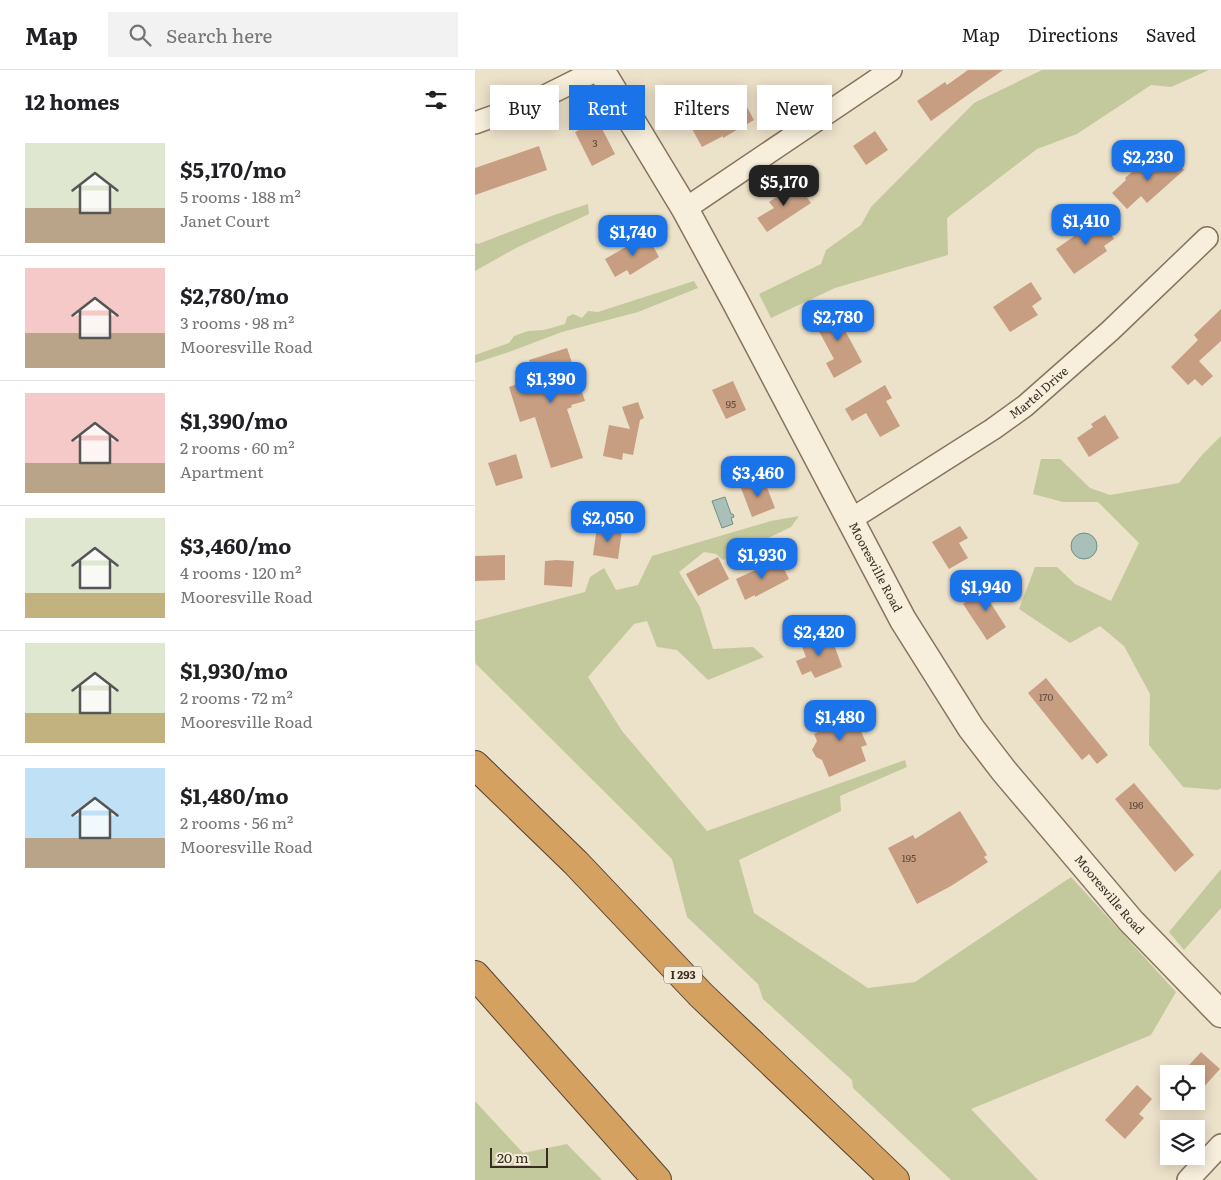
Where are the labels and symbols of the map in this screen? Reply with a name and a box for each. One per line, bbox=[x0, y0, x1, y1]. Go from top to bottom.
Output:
house number: 3 bbox=[592, 135, 598, 150]
pin: $2,230 bbox=[1107, 140, 1189, 182]
pin: $5,170 bbox=[743, 164, 825, 207]
pin: $1,410 bbox=[1045, 204, 1127, 246]
pin: $1,740 bbox=[592, 214, 674, 257]
pin: $2,780 bbox=[797, 300, 879, 342]
pin: $1,390 bbox=[510, 362, 592, 404]
street label: Martel Drive bbox=[1005, 362, 1072, 423]
house number: 95 bbox=[726, 396, 736, 411]
pin: $3,460 bbox=[717, 456, 799, 498]
pin: $2,050 bbox=[567, 500, 649, 543]
street label: Mooresville Road bbox=[845, 519, 908, 616]
pin: $1,930 bbox=[721, 538, 803, 580]
pin: $1,940 bbox=[945, 570, 1027, 612]
pin: $2,420 bbox=[778, 614, 860, 657]
house number: 170 bbox=[1039, 689, 1054, 704]
pin: $1,480 bbox=[799, 700, 881, 742]
house number: 196 bbox=[1129, 797, 1144, 812]
house number: 195 bbox=[902, 850, 916, 865]
street label: Mooresville Road bbox=[1071, 851, 1150, 938]
road number: I 293 bbox=[664, 966, 702, 984]
scale bar bbox=[490, 1145, 547, 1168]

